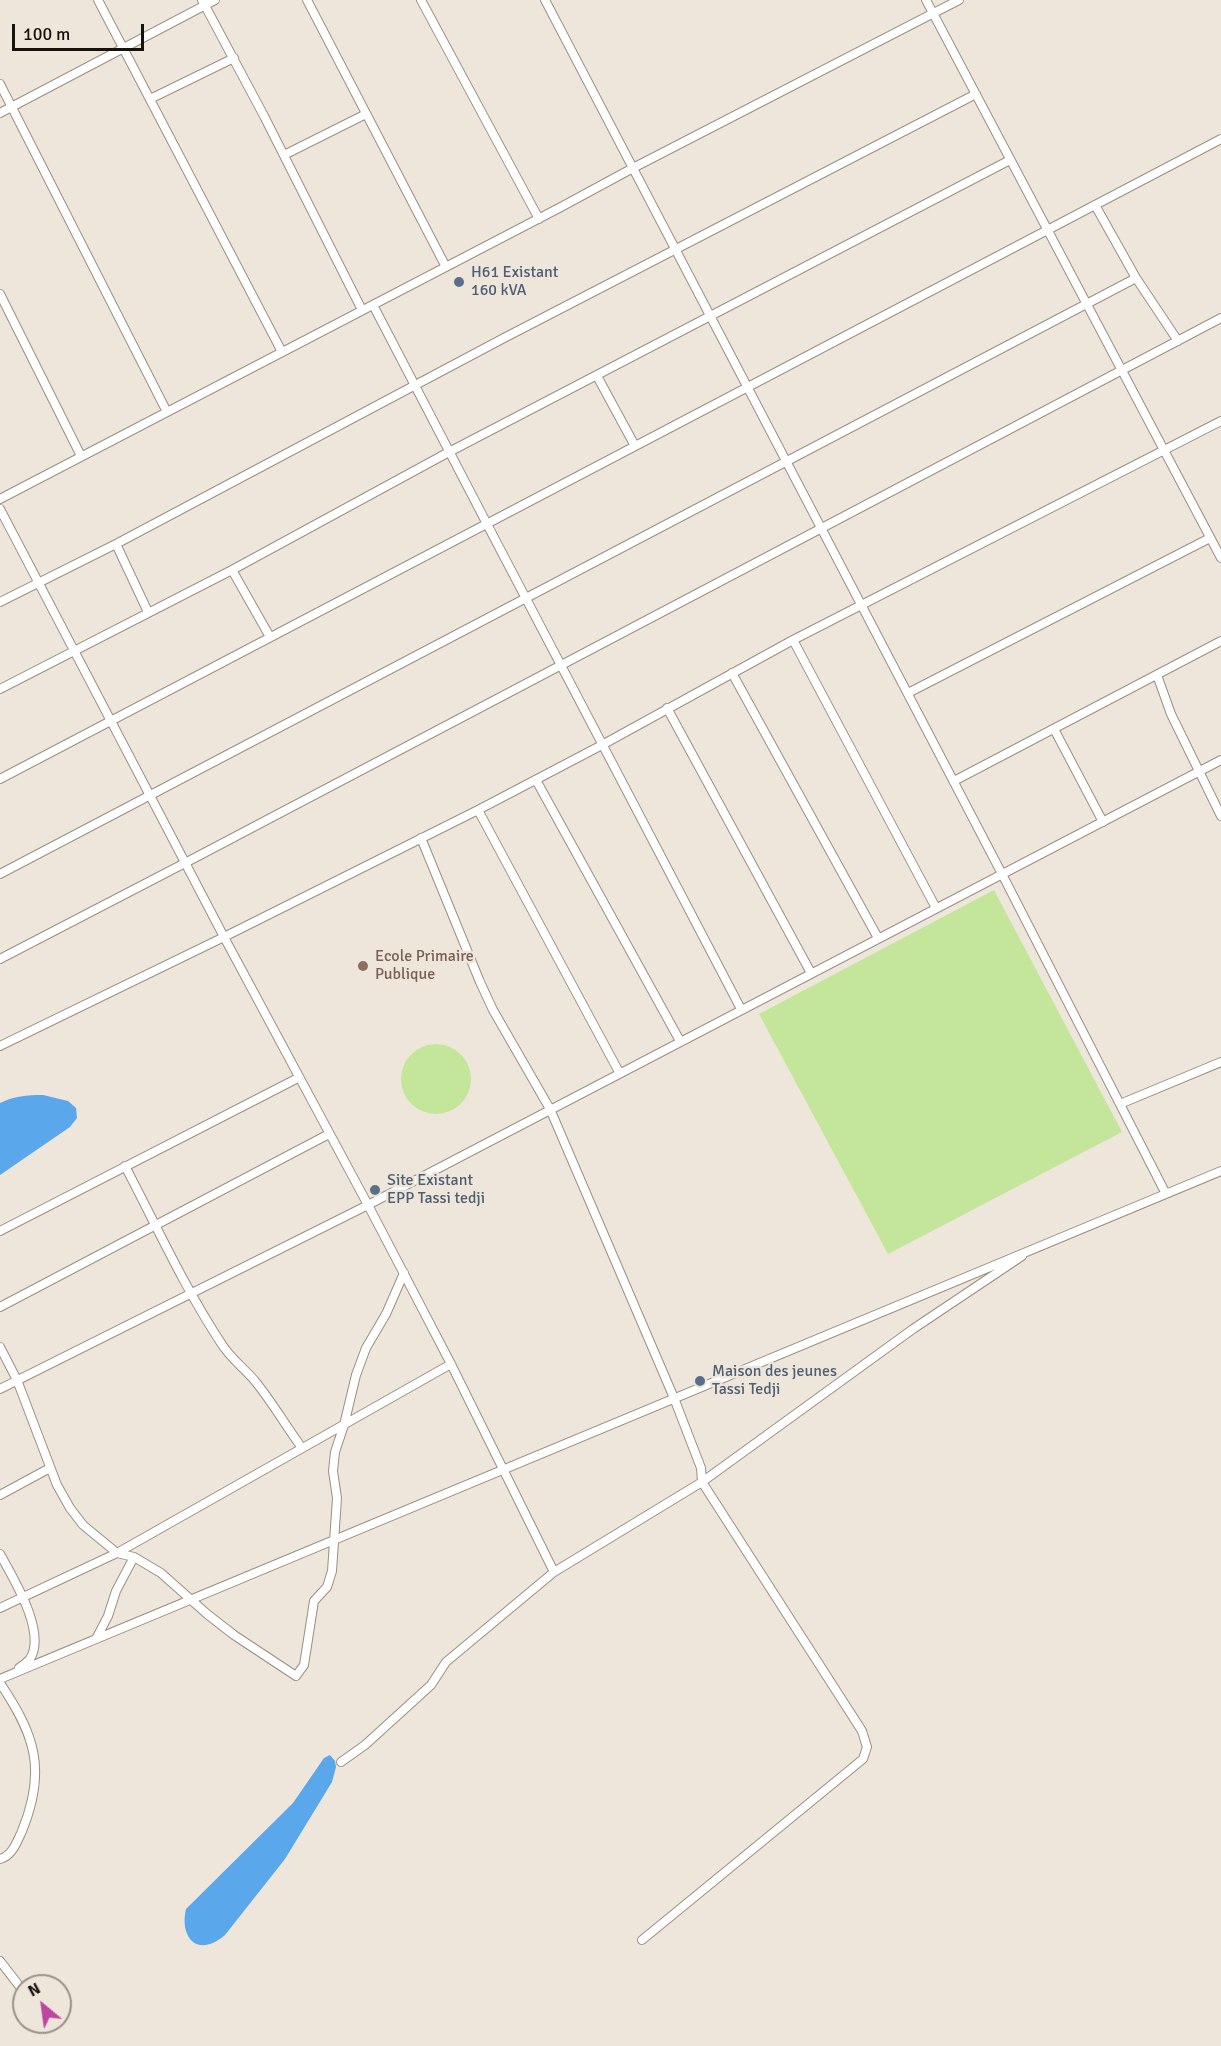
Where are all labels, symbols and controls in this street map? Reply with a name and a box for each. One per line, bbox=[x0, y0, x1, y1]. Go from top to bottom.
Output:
scale bar bbox=[15, 12, 147, 50]
text: 100 m bbox=[23, 23, 70, 45]
place label: H61 Existant 160 kVA bbox=[471, 263, 558, 301]
marker: H61 Existant 160 kVA bbox=[452, 275, 466, 289]
place label: Ecole Primaire Publique bbox=[375, 947, 474, 985]
marker: Ecole Primaire Publique bbox=[356, 959, 370, 973]
place label: Site Existant EPP Tassi tedji bbox=[387, 1171, 485, 1209]
marker: Site Existant EPP Tassi tedji bbox=[368, 1183, 382, 1197]
place label: Maison des jeunes Tassi Tedji bbox=[712, 1362, 837, 1400]
marker: Maison des jeunes Tassi Tedji bbox=[693, 1374, 707, 1388]
north arrow bbox=[12, 1974, 72, 2034]
text: N bbox=[25, 1979, 44, 2001]

